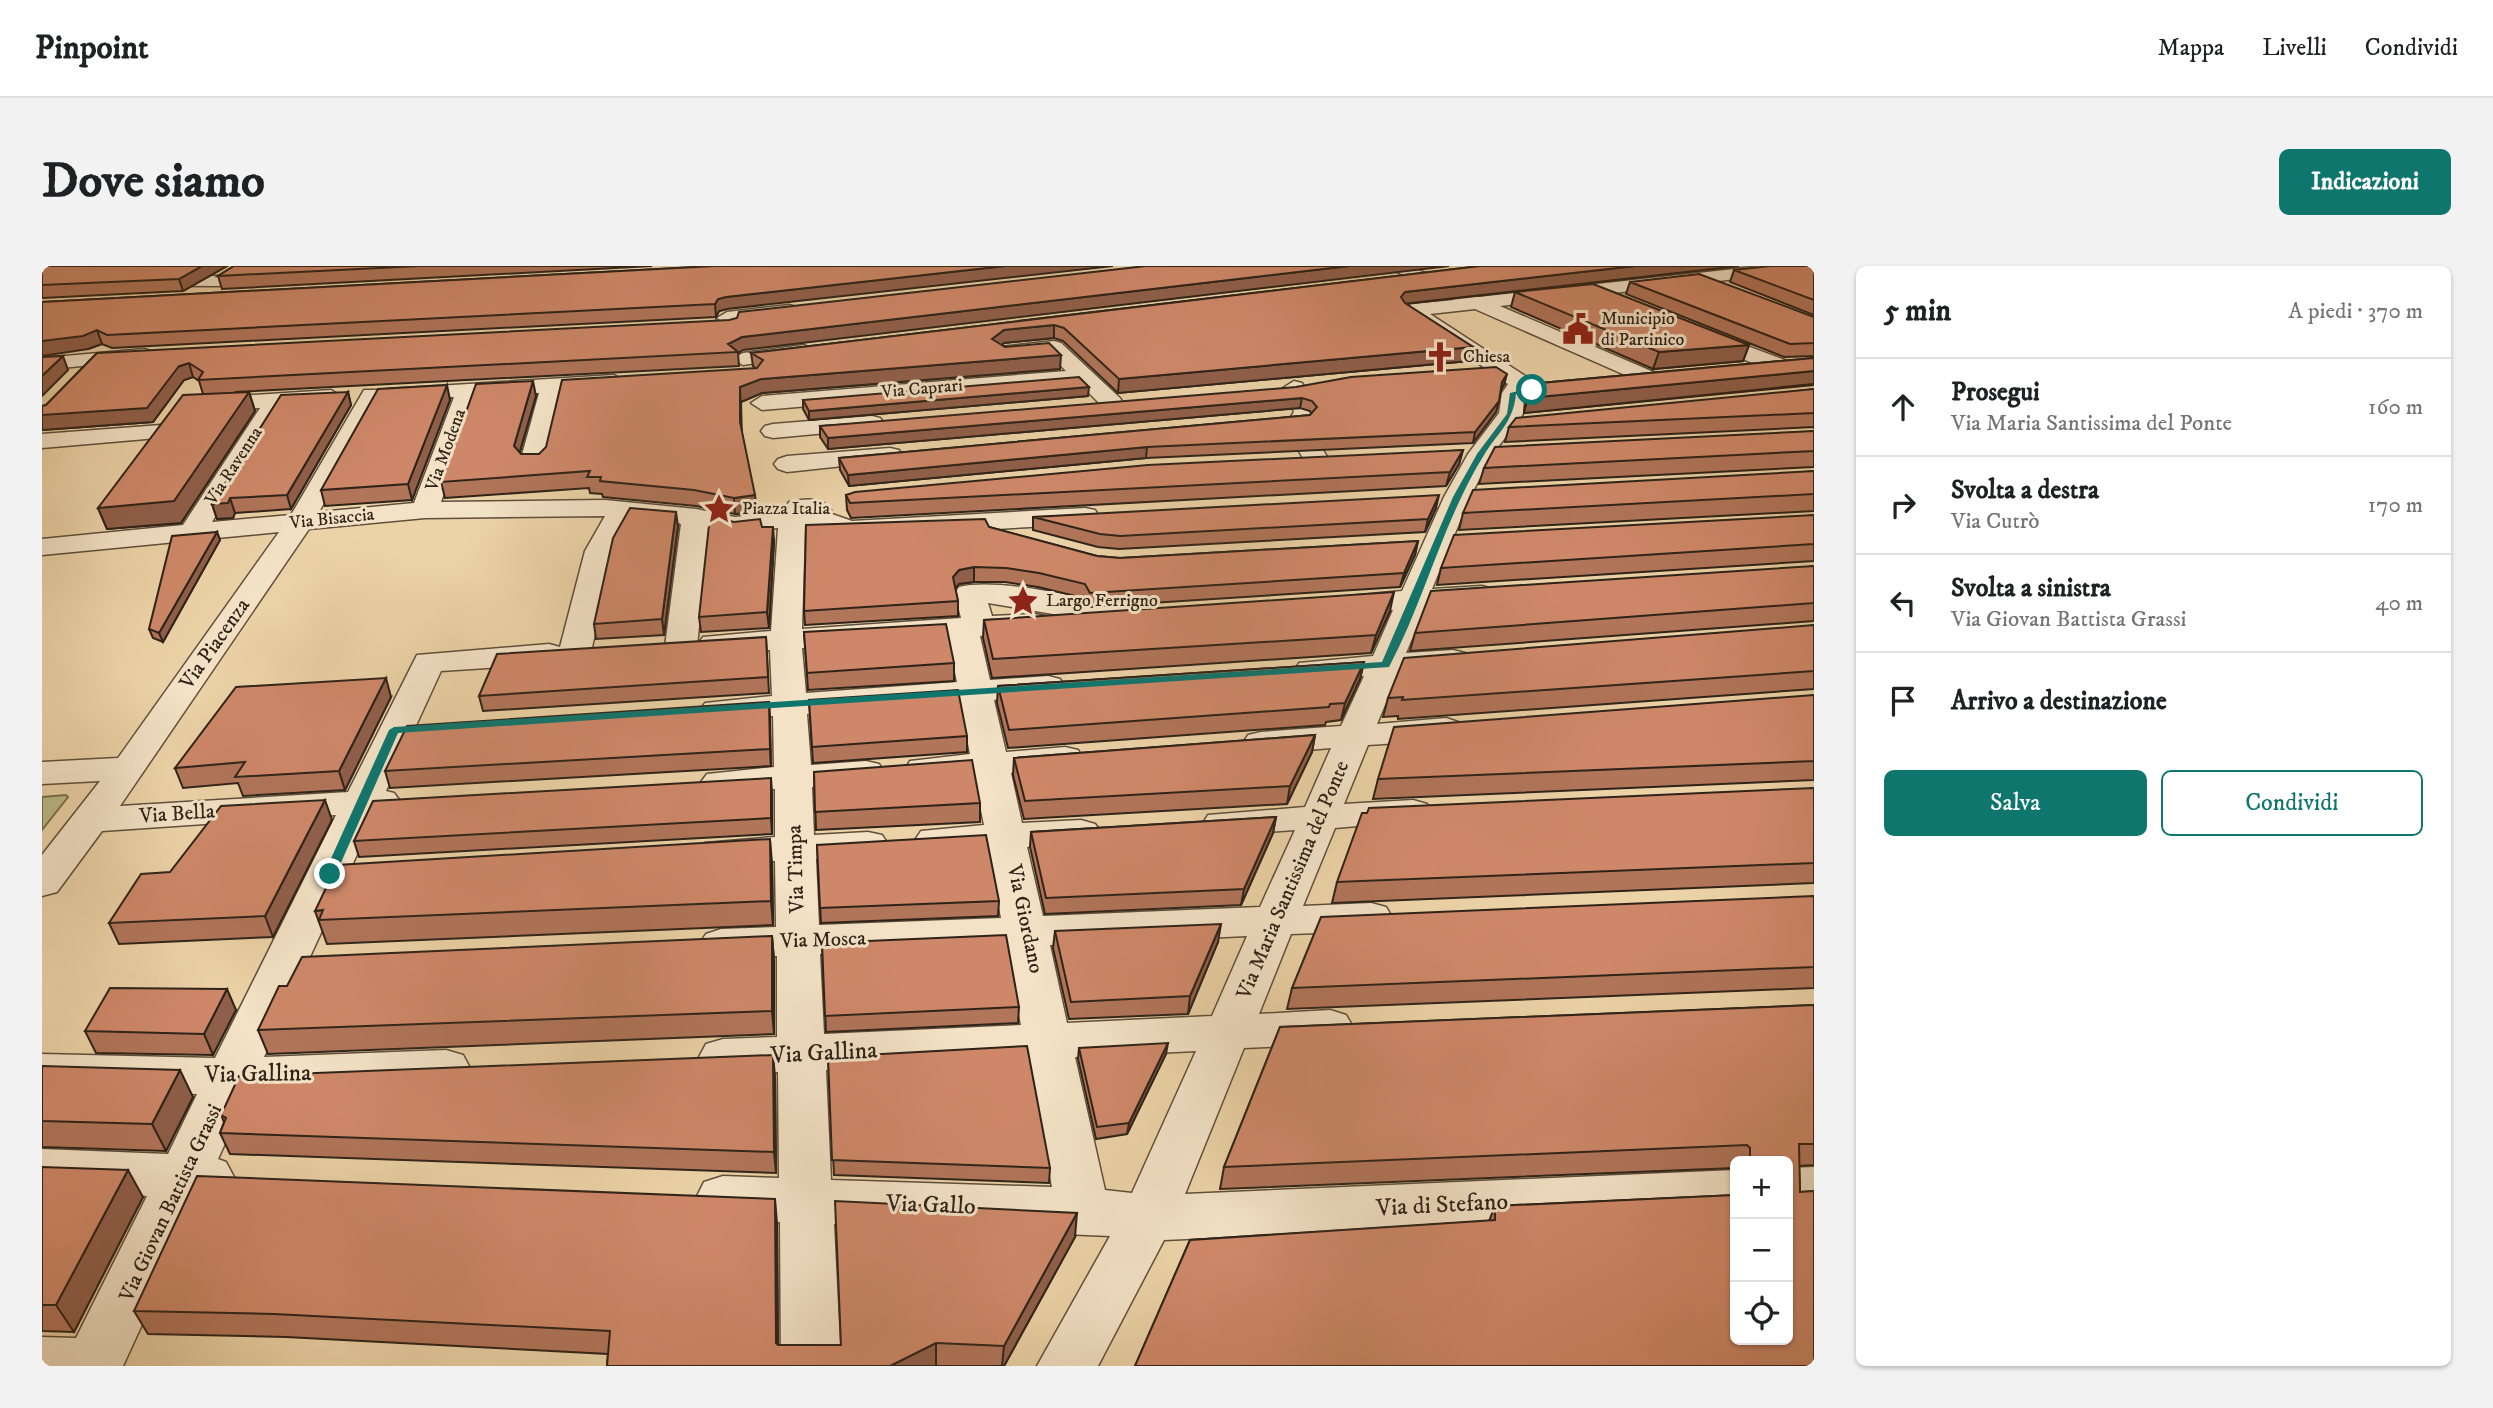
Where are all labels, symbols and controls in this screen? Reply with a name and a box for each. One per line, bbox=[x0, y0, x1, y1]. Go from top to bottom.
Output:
text: Pinpoint bbox=[35, 28, 149, 69]
text: Mappa bbox=[2158, 33, 2224, 63]
text: Livelli bbox=[2262, 33, 2327, 63]
text: Condividi bbox=[2365, 33, 2458, 63]
button: Indicazioni bbox=[2279, 149, 2451, 215]
text: Dove siamo bbox=[42, 151, 265, 213]
text: 5 min bbox=[1884, 293, 1951, 330]
text: A piedi · 370 m bbox=[2288, 297, 2423, 326]
place label: Municipio di Partinico bbox=[1601, 308, 1684, 351]
public building icon: Municipio di Partinico bbox=[1561, 312, 1595, 346]
church icon: Chiesa bbox=[1423, 340, 1457, 374]
place label: Chiesa bbox=[1463, 346, 1511, 368]
street label: Via Caprari bbox=[879, 374, 964, 404]
route start bbox=[1516, 374, 1547, 405]
text: Prosegui bbox=[1951, 376, 2040, 409]
icon: ahead bbox=[1884, 388, 1922, 426]
text: 160 m bbox=[2368, 393, 2423, 422]
street label: Via Modena bbox=[421, 406, 471, 495]
text: Via Maria Santissima del Ponte bbox=[1951, 409, 2232, 438]
street label: Via Ravenna bbox=[200, 423, 268, 510]
text: Svolta a destra bbox=[1951, 474, 2099, 507]
icon: right bbox=[1884, 486, 1922, 524]
text: 170 m bbox=[2368, 491, 2423, 520]
place icon: Piazza Italia bbox=[702, 492, 736, 526]
place label: Piazza Italia bbox=[742, 498, 830, 520]
street label: Via Bisaccia bbox=[288, 504, 376, 534]
text: Via Cutrò bbox=[1951, 507, 2040, 536]
text: Svolta a sinistra bbox=[1951, 572, 2111, 605]
place icon: Largo Ferrigno bbox=[1006, 584, 1040, 618]
icon: left bbox=[1884, 584, 1922, 622]
text: 40 m bbox=[2375, 589, 2423, 618]
place label: Largo Ferrigno bbox=[1046, 590, 1158, 612]
street label: Via Piacenza bbox=[174, 593, 256, 695]
text: Via Giovan Battista Grassi bbox=[1951, 605, 2187, 634]
icon: arrive bbox=[1884, 682, 1922, 720]
text: Arrivo a destinazione bbox=[1951, 685, 2167, 718]
street label: Via Maria Santissima del Ponte bbox=[1231, 757, 1355, 1004]
button: Salva bbox=[1884, 770, 2147, 836]
button: Condividi bbox=[2161, 770, 2423, 836]
street label: Via Bella bbox=[137, 798, 216, 830]
street label: Via Timpa bbox=[781, 824, 811, 915]
route end bbox=[314, 858, 345, 889]
street label: Via Giordano bbox=[1001, 861, 1049, 976]
street label: Via Mosca bbox=[779, 926, 867, 955]
street label: Via Gallina bbox=[769, 1035, 879, 1071]
street label: Via Gallina bbox=[203, 1058, 312, 1090]
street label: Via Giovan Battista Grassi bbox=[113, 1100, 228, 1307]
map controls bbox=[1730, 1156, 1793, 1345]
button: + bbox=[1730, 1156, 1793, 1219]
street label: Via di Stefano bbox=[1374, 1187, 1509, 1223]
street label: Via Gallo bbox=[885, 1188, 976, 1222]
button: − bbox=[1730, 1219, 1793, 1282]
button: locate bbox=[1730, 1282, 1793, 1345]

